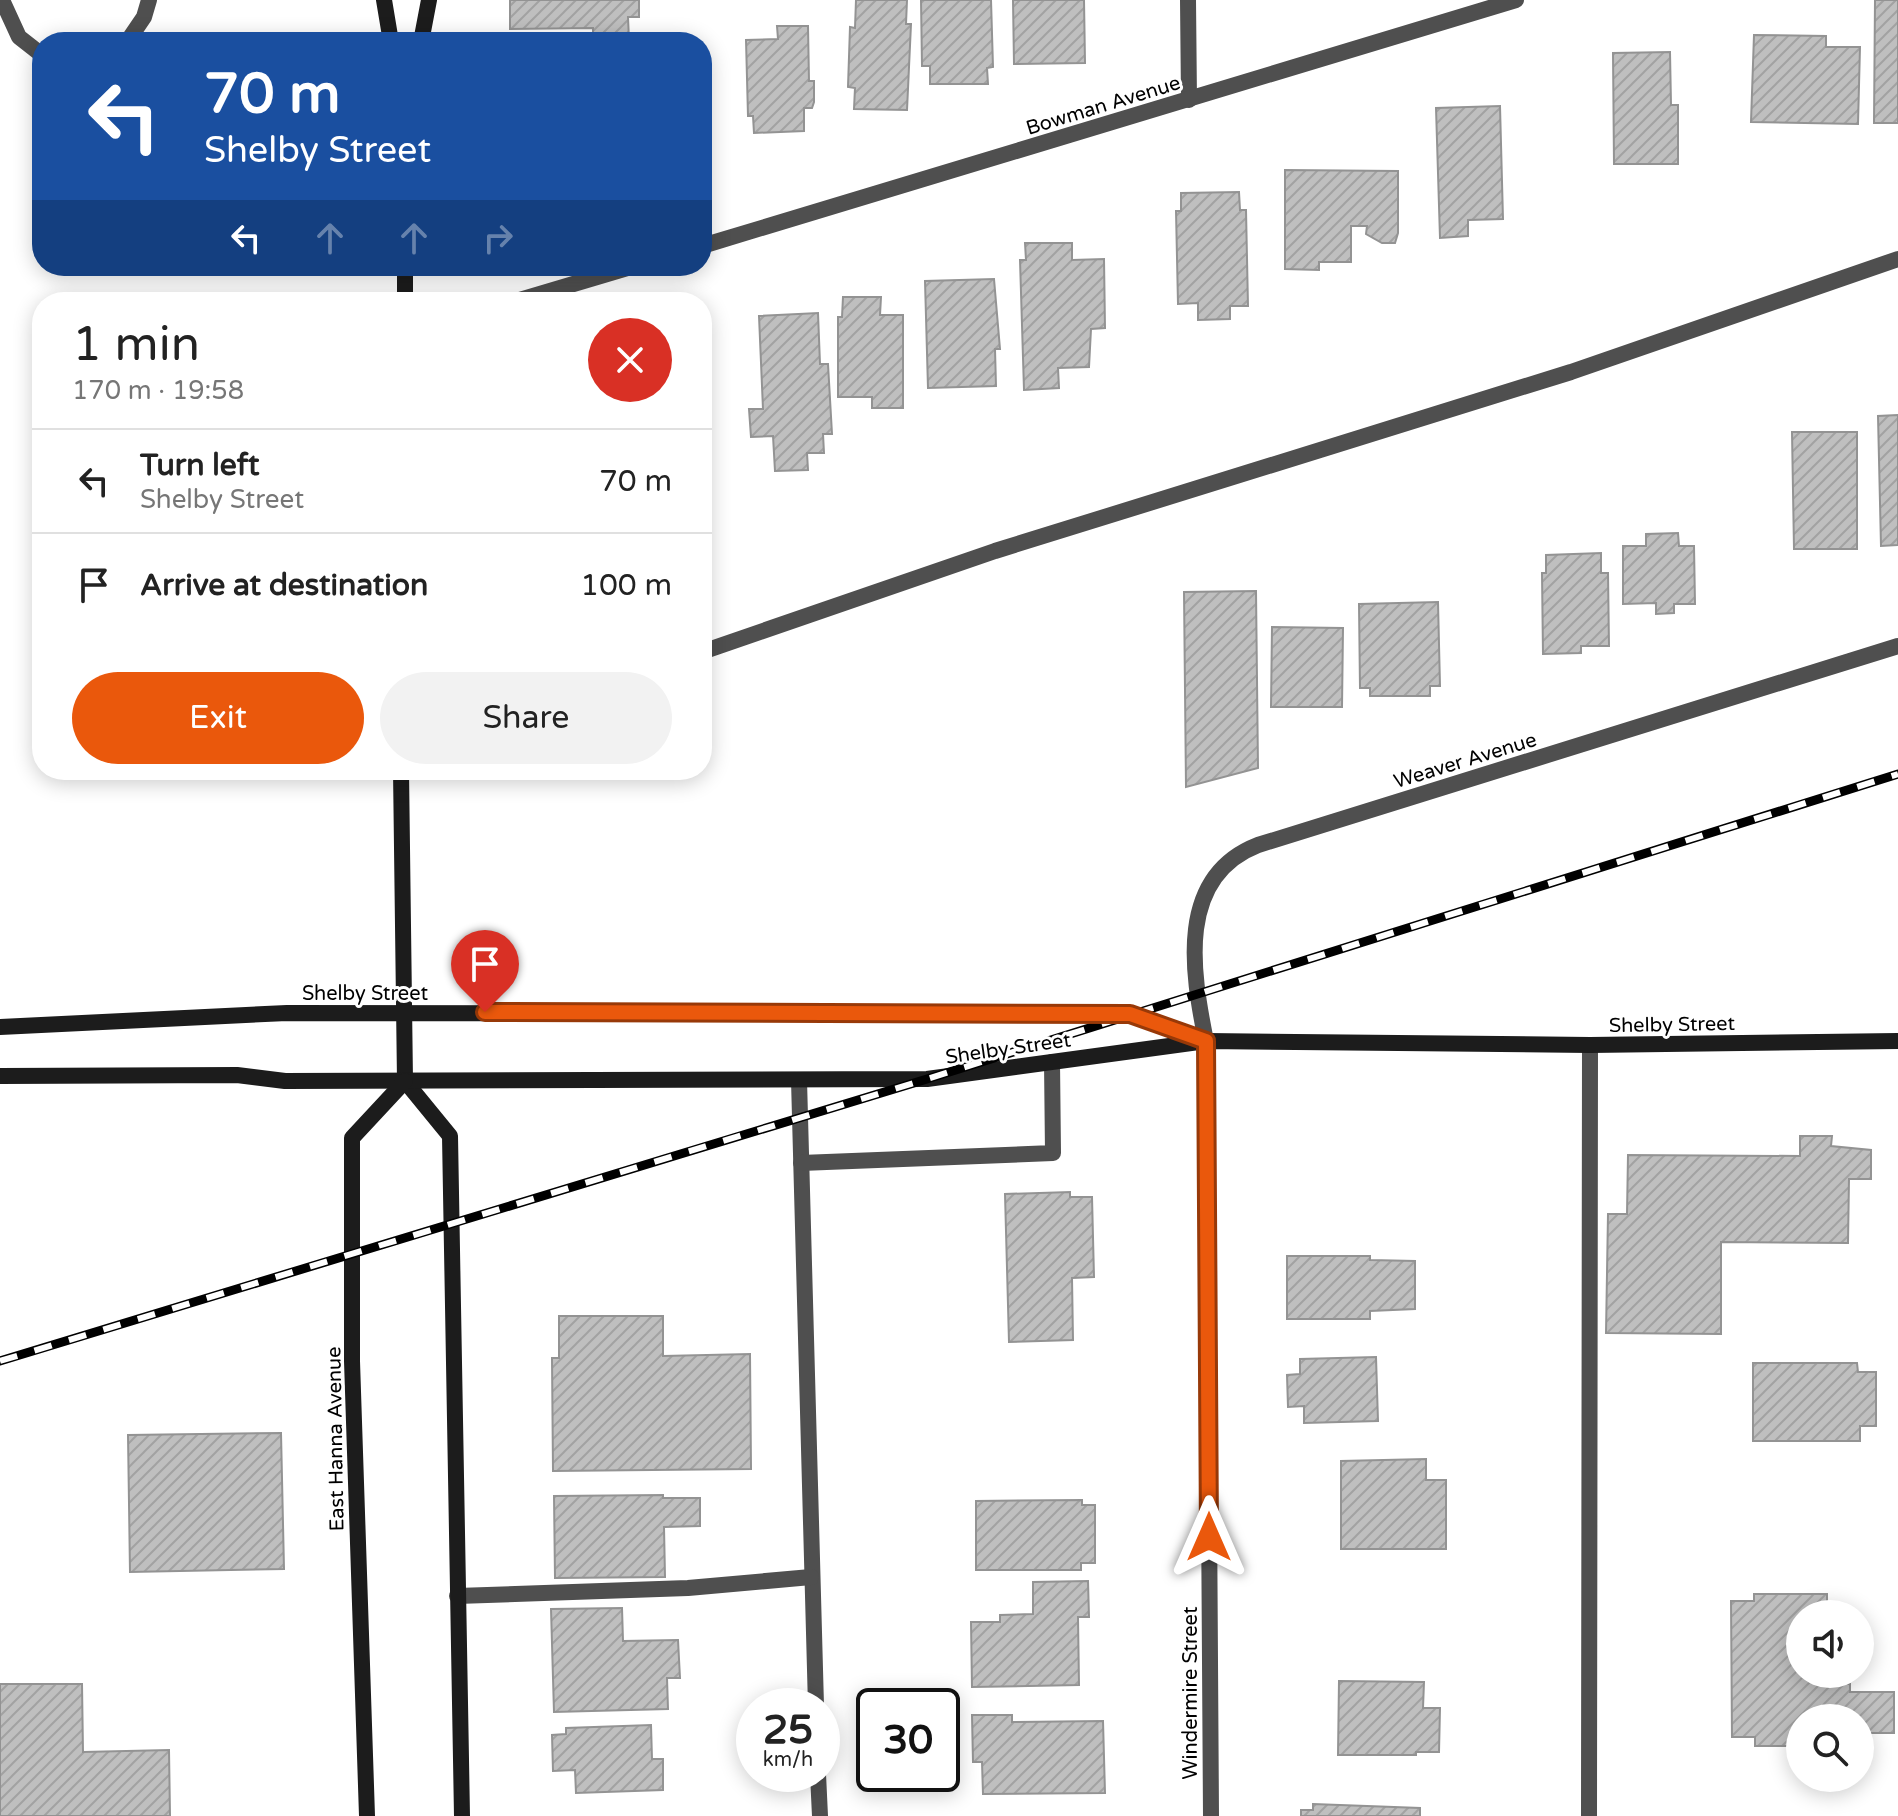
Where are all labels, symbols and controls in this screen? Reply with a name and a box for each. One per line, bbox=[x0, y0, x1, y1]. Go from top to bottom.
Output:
text: 70 m bbox=[204, 61, 340, 128]
icon: left bbox=[72, 64, 176, 168]
street label: Bowman Avenue bbox=[1023, 71, 1183, 141]
text: Shelby Street bbox=[204, 129, 431, 172]
icon: left bbox=[224, 216, 268, 260]
icon: ahead bbox=[308, 216, 352, 260]
icon: ahead bbox=[392, 216, 436, 260]
icon: right bbox=[476, 216, 520, 260]
text: 1 min bbox=[72, 316, 200, 374]
button: close bbox=[588, 318, 672, 402]
text: 170 m · 19:58 bbox=[72, 375, 244, 406]
text: Turn left bbox=[140, 447, 259, 484]
icon: left bbox=[72, 459, 116, 503]
text: 70 m bbox=[599, 463, 672, 500]
text: Shelby Street bbox=[140, 484, 304, 515]
icon: arrive bbox=[72, 563, 116, 607]
text: Arrive at destination bbox=[140, 567, 428, 604]
text: 100 m bbox=[580, 567, 672, 604]
button: Exit bbox=[72, 672, 364, 764]
button: Share bbox=[380, 672, 672, 764]
street label: Weaver Avenue bbox=[1391, 728, 1540, 794]
pin bbox=[451, 930, 519, 1012]
icon: arrive bbox=[463, 942, 507, 986]
street label: Shelby Street bbox=[302, 982, 428, 1006]
street label: Shelby Street bbox=[1609, 1012, 1736, 1038]
street label: Shelby Street bbox=[944, 1028, 1073, 1070]
street label: East Hanna Avenue bbox=[322, 1346, 350, 1532]
position arrow bbox=[1167, 1495, 1251, 1579]
map controls bbox=[1786, 1600, 1874, 1792]
button: sound bbox=[1786, 1600, 1874, 1688]
street label: Windermire Street bbox=[1179, 1606, 1203, 1780]
speed limit sign: 30 bbox=[856, 1688, 960, 1792]
button: search bbox=[1786, 1704, 1874, 1792]
text: 25 bbox=[763, 1706, 813, 1754]
text: km/h bbox=[763, 1748, 813, 1772]

